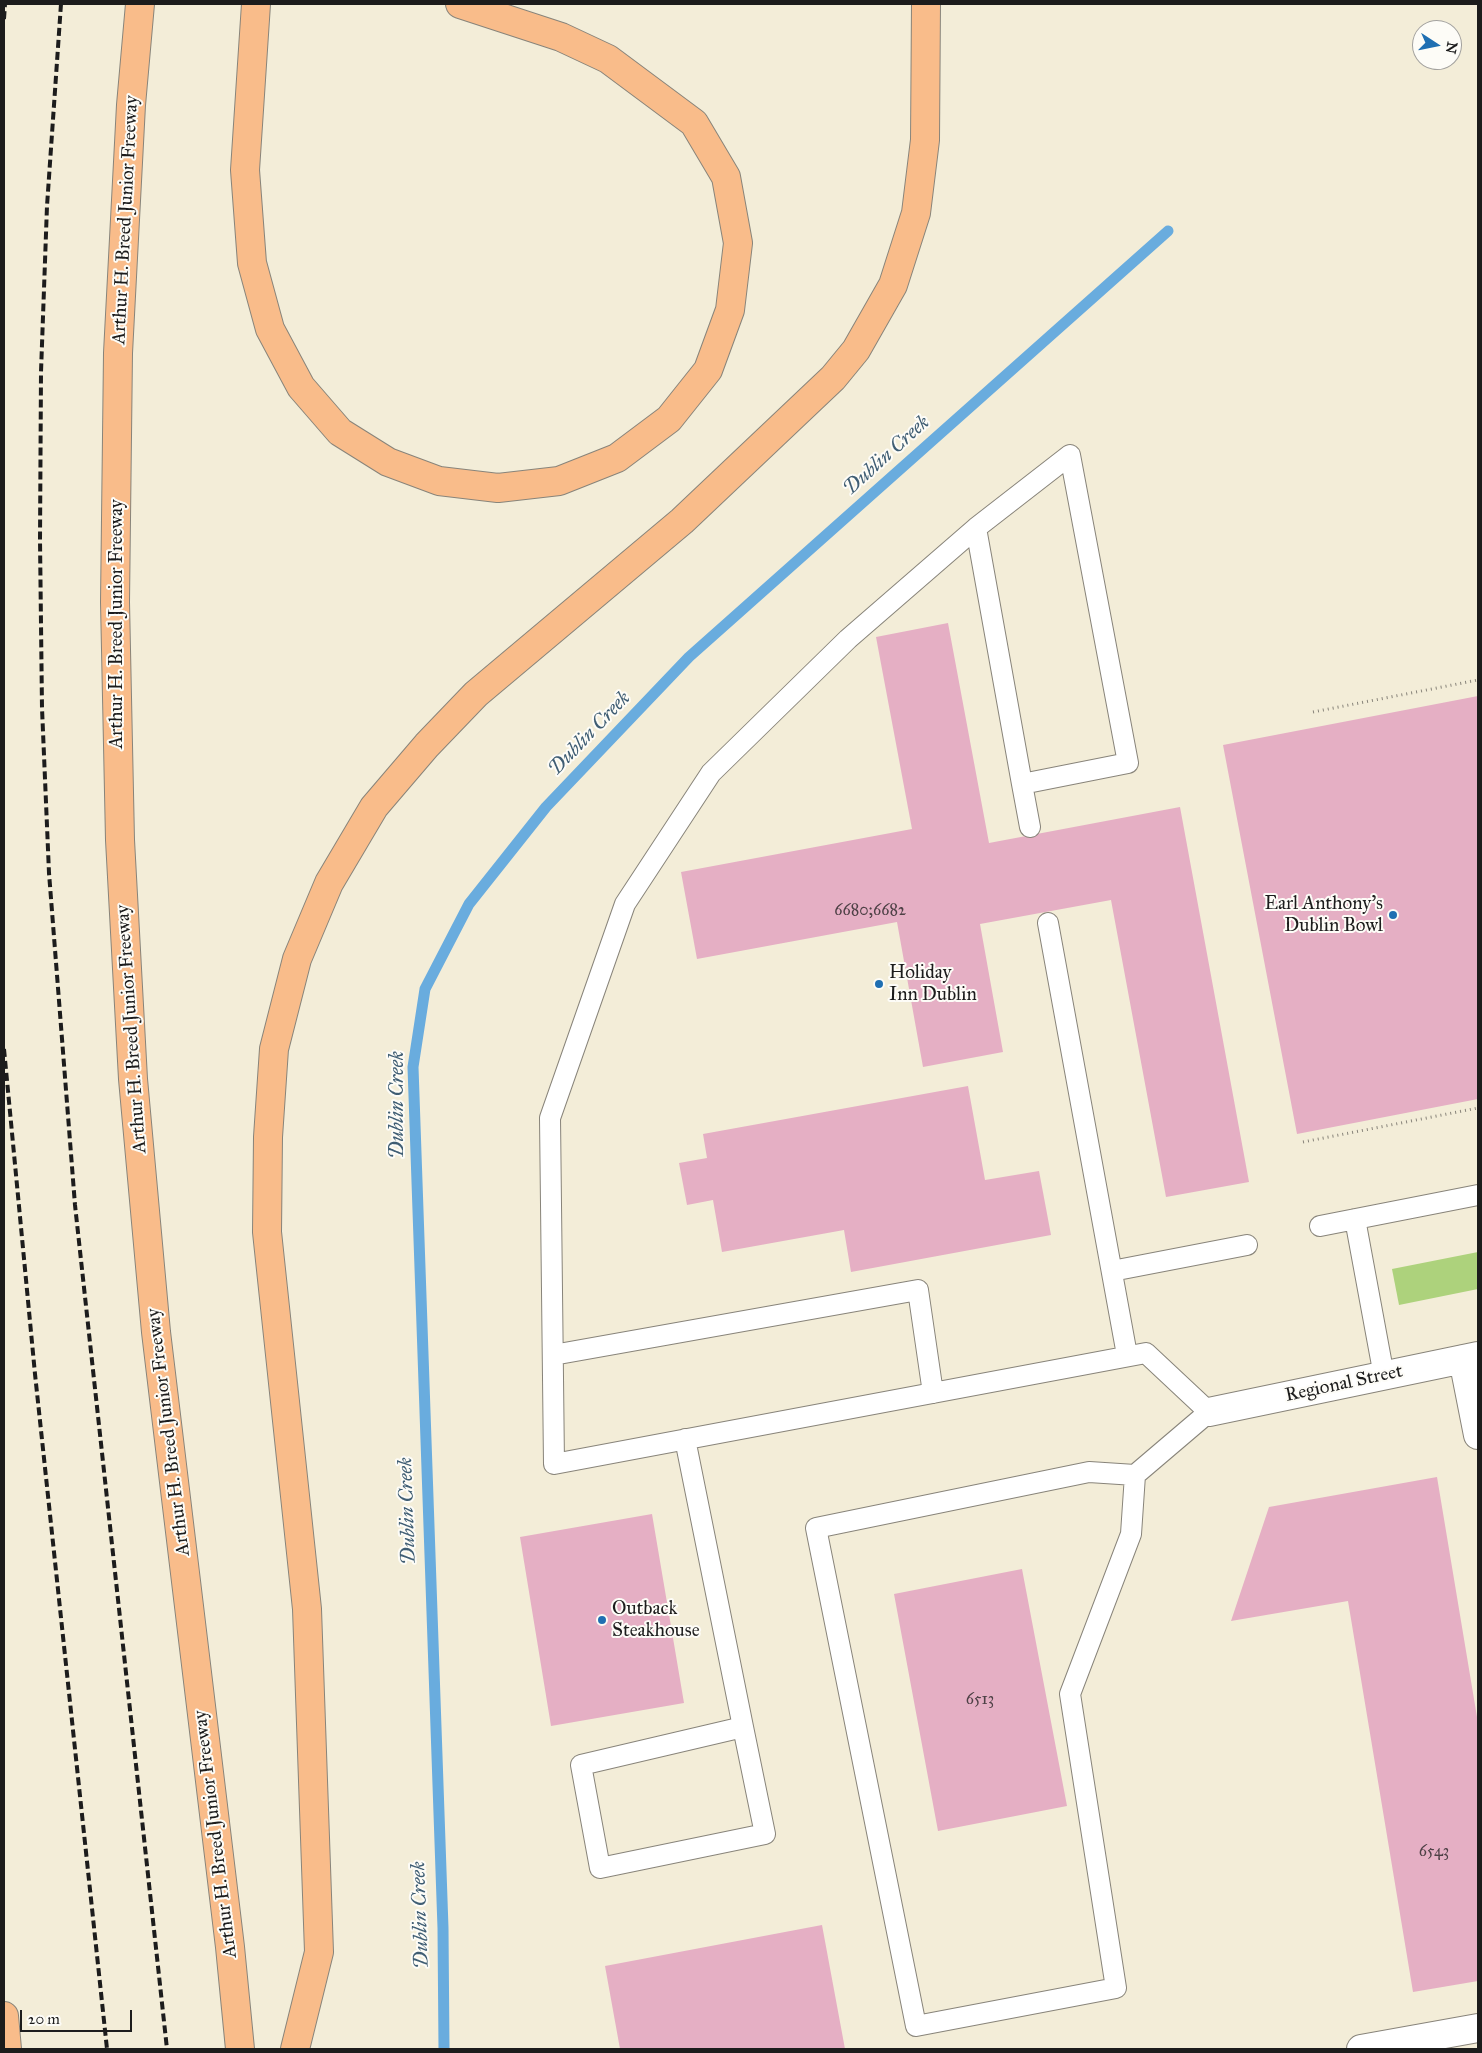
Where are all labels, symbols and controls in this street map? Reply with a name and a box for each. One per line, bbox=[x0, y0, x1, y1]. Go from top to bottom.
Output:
north arrow bbox=[1412, 20, 1462, 70]
text: N bbox=[1442, 40, 1461, 55]
street label: Arthur H. Breed Junior Freeway bbox=[108, 95, 144, 345]
water label: Dublin Creek bbox=[839, 411, 935, 501]
street label: Arthur H. Breed Junior Freeway bbox=[106, 499, 128, 749]
water label: Dublin Creek bbox=[544, 687, 636, 781]
place label: Earl Anthony's Dublin Bowl bbox=[1264, 893, 1383, 937]
house number: 6680;6682 bbox=[834, 901, 906, 921]
street label: Arthur H. Breed Junior Freeway bbox=[112, 904, 152, 1154]
marker: Earl Anthony's Dublin Bowl bbox=[1387, 909, 1399, 921]
place label: Holiday Inn Dublin bbox=[889, 962, 977, 1006]
marker: Holiday Inn Dublin bbox=[873, 978, 885, 990]
water label: Dublin Creek bbox=[386, 1051, 410, 1159]
street label: Arthur H. Breed Junior Freeway bbox=[142, 1307, 196, 1557]
street label: Regional Street bbox=[1283, 1360, 1405, 1408]
water label: Dublin Creek bbox=[394, 1457, 422, 1565]
place label: Outback Steakhouse bbox=[612, 1598, 700, 1642]
marker: Outback Steakhouse bbox=[596, 1614, 608, 1626]
house number: 6513 bbox=[966, 1690, 994, 1710]
street label: Arthur H. Breed Junior Freeway bbox=[189, 1709, 243, 1959]
house number: 6543 bbox=[1419, 1842, 1449, 1862]
water label: Dublin Creek bbox=[407, 1861, 435, 1969]
scale bar bbox=[22, 2000, 135, 2032]
text: 20 m bbox=[28, 2010, 60, 2028]

